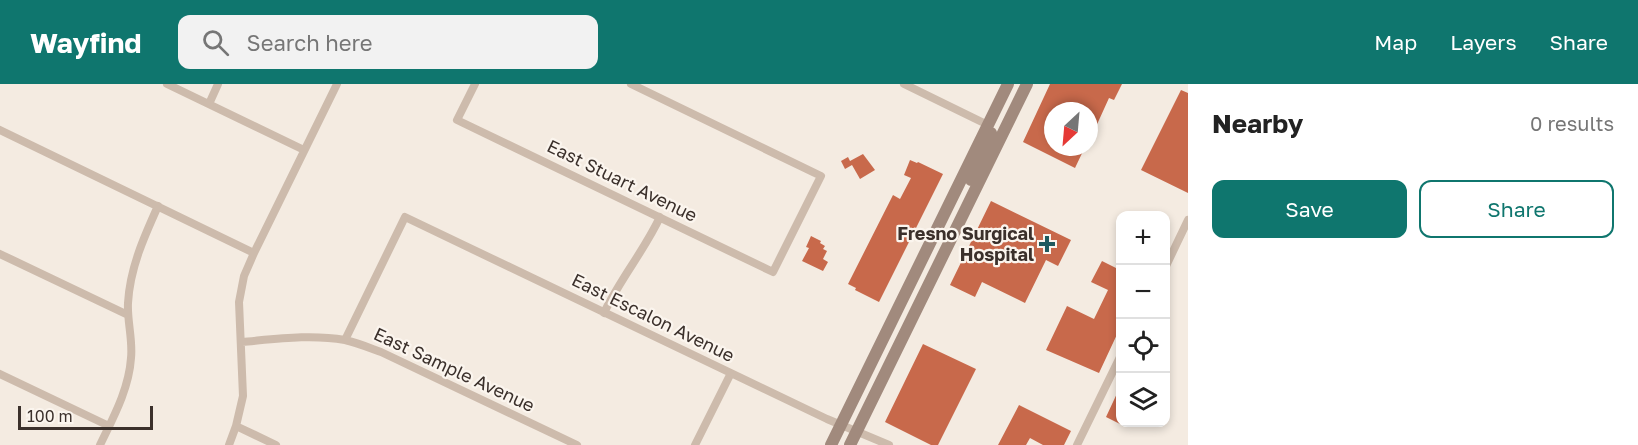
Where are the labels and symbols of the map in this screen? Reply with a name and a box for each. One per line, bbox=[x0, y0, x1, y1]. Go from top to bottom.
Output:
north arrow bbox=[1044, 102, 1098, 156]
street label: East Stuart Avenue bbox=[544, 134, 701, 226]
place label: Fresno Surgical Hospital bbox=[897, 222, 1034, 265]
marker: Fresno Surgical Hospital bbox=[1038, 235, 1056, 253]
street label: East Escalon Avenue bbox=[569, 268, 738, 366]
street label: East Sample Avenue bbox=[370, 322, 538, 416]
scale bar bbox=[18, 403, 153, 430]

